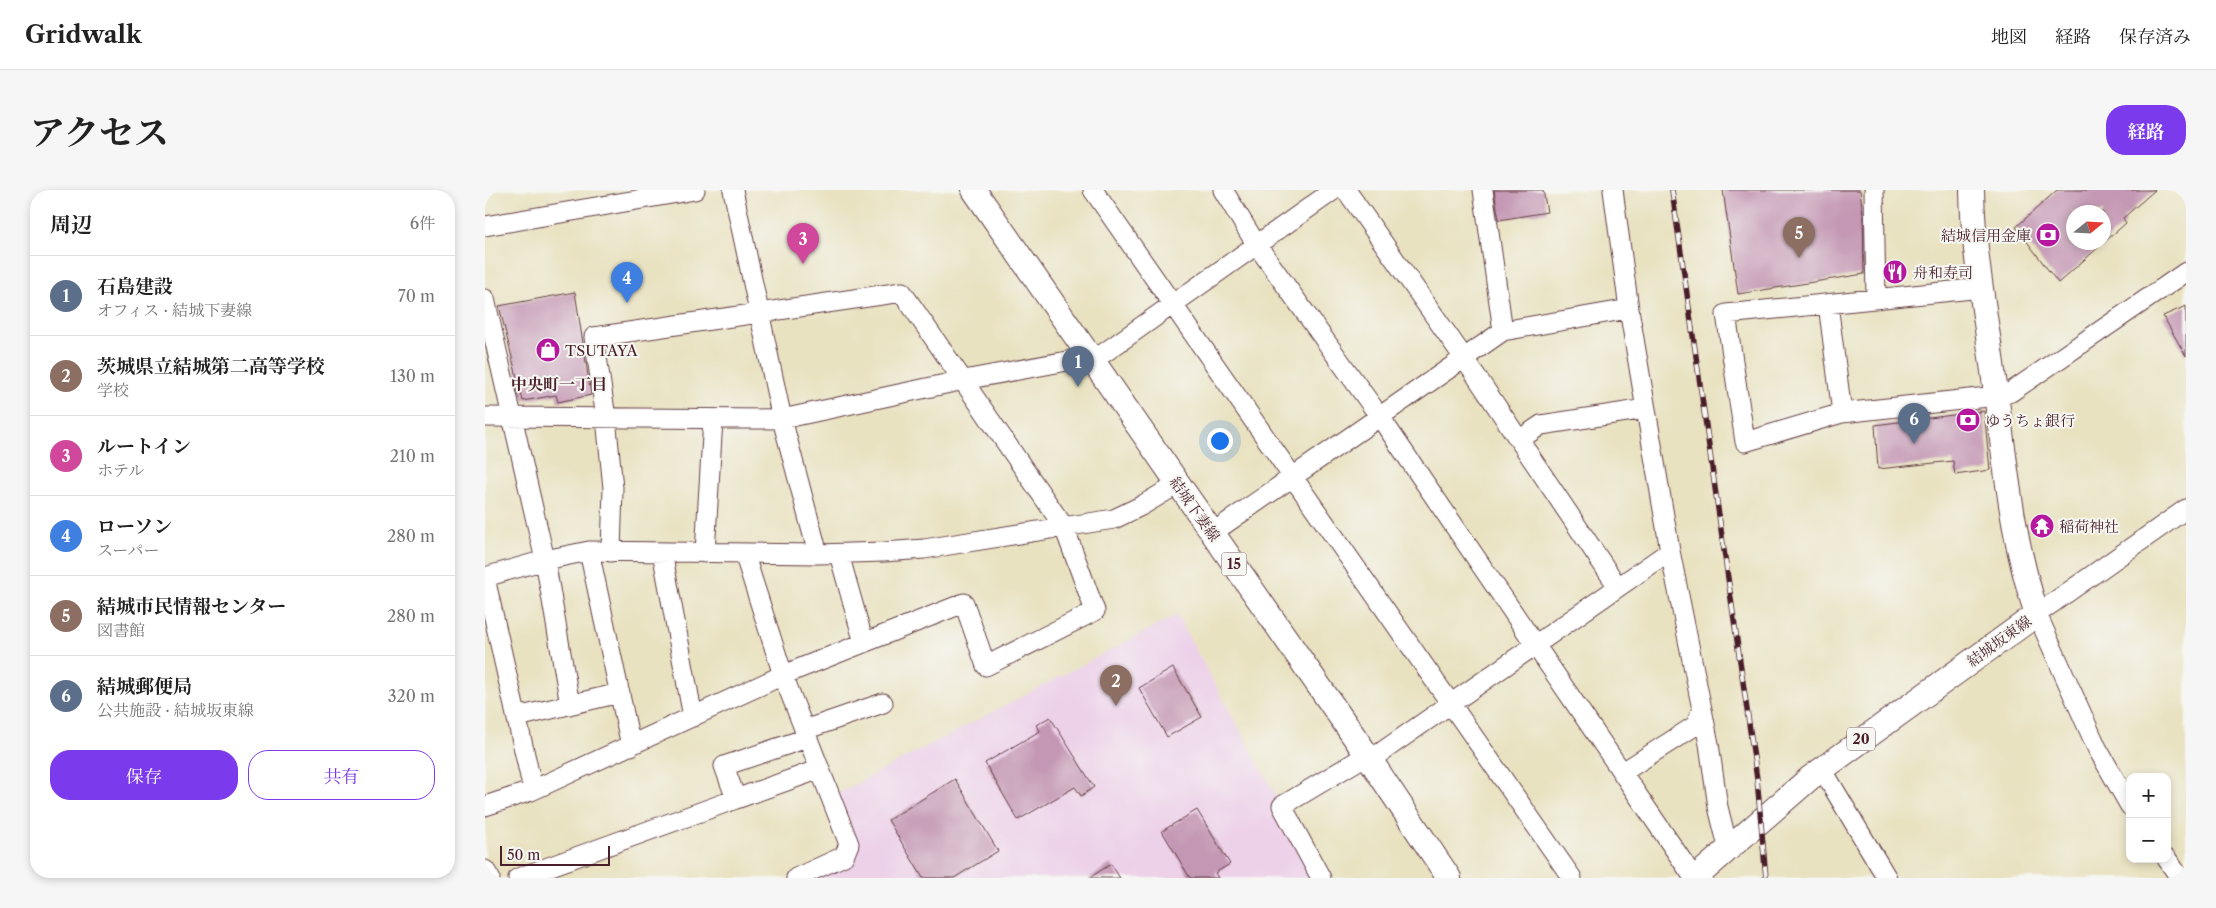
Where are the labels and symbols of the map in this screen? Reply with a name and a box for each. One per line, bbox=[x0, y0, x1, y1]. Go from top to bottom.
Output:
north arrow bbox=[2066, 205, 2111, 250]
pin: 5 bbox=[1783, 217, 1815, 258]
bank icon: 結城信用金庫 bbox=[2035, 222, 2061, 248]
pin: 3 bbox=[787, 223, 819, 264]
place label: 結城信用金庫 bbox=[1941, 226, 2031, 245]
restaurant icon: 舟和寿司 bbox=[1882, 259, 1908, 285]
pin: 4 bbox=[611, 262, 643, 303]
place label: 舟和寿司 bbox=[1913, 263, 1973, 282]
shop icon: TSUTAYA bbox=[535, 337, 561, 363]
place label: TSUTAYA bbox=[565, 341, 638, 360]
pin: 1 bbox=[1062, 346, 1094, 387]
district label: 中央町一丁目 bbox=[511, 374, 607, 394]
pin: 6 bbox=[1898, 403, 1930, 444]
bank icon: ゆうちょ銀行 bbox=[1955, 407, 1981, 433]
place label: ゆうちょ銀行 bbox=[1985, 411, 2075, 430]
your location bbox=[1207, 428, 1233, 454]
street label: 結城下妻線 bbox=[1166, 473, 1224, 545]
temple icon: 稲荷神社 bbox=[2029, 513, 2055, 539]
place label: 稲荷神社 bbox=[2059, 517, 2119, 536]
road number: 15 bbox=[1221, 552, 1247, 576]
street label: 結城坂東線 bbox=[1963, 611, 2035, 671]
pin: 2 bbox=[1100, 665, 1132, 706]
road number: 20 bbox=[1847, 728, 1875, 750]
scale bar bbox=[500, 843, 610, 866]

